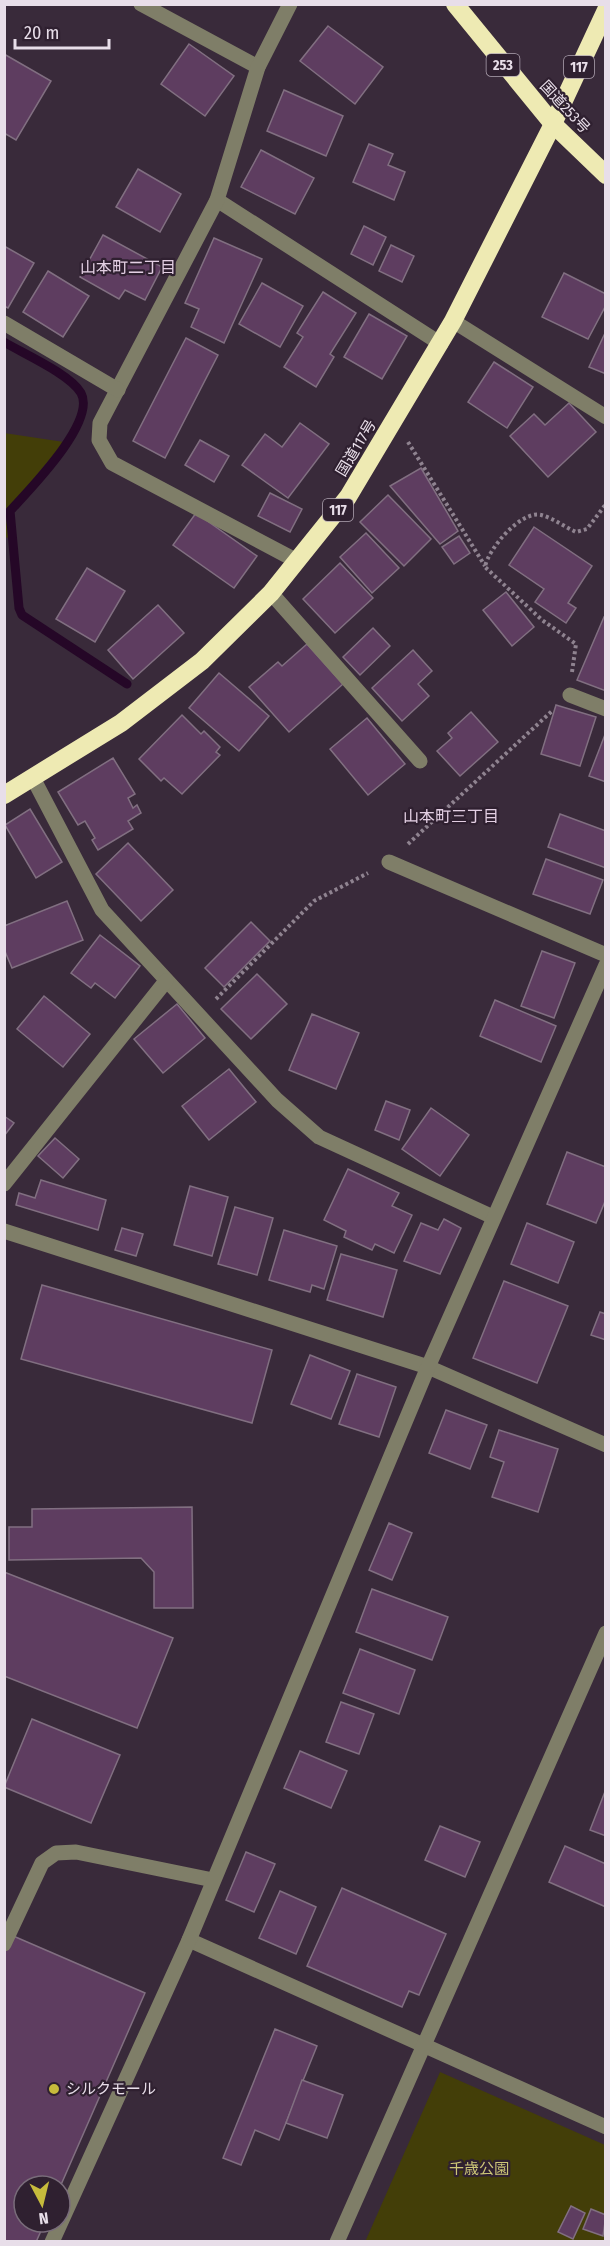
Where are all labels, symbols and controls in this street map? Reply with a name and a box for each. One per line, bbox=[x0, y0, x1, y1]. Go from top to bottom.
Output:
scale bar bbox=[15, 12, 110, 50]
text: 20 m bbox=[24, 22, 59, 44]
road number: 253 bbox=[486, 54, 520, 76]
road number: 117 bbox=[564, 56, 594, 78]
street label: 国道253号 bbox=[536, 77, 594, 137]
district label: 山本町二丁目 bbox=[80, 258, 176, 277]
street label: 国道117号 bbox=[332, 417, 380, 479]
road number: 117 bbox=[323, 499, 353, 521]
district label: 山本町三丁目 bbox=[403, 807, 499, 826]
place label: シルクモール bbox=[66, 2080, 156, 2098]
marker: シルクモール bbox=[47, 2082, 61, 2096]
park label: 千歳公園 bbox=[449, 2160, 509, 2178]
north arrow bbox=[12, 2174, 72, 2234]
text: N bbox=[38, 2208, 50, 2228]

